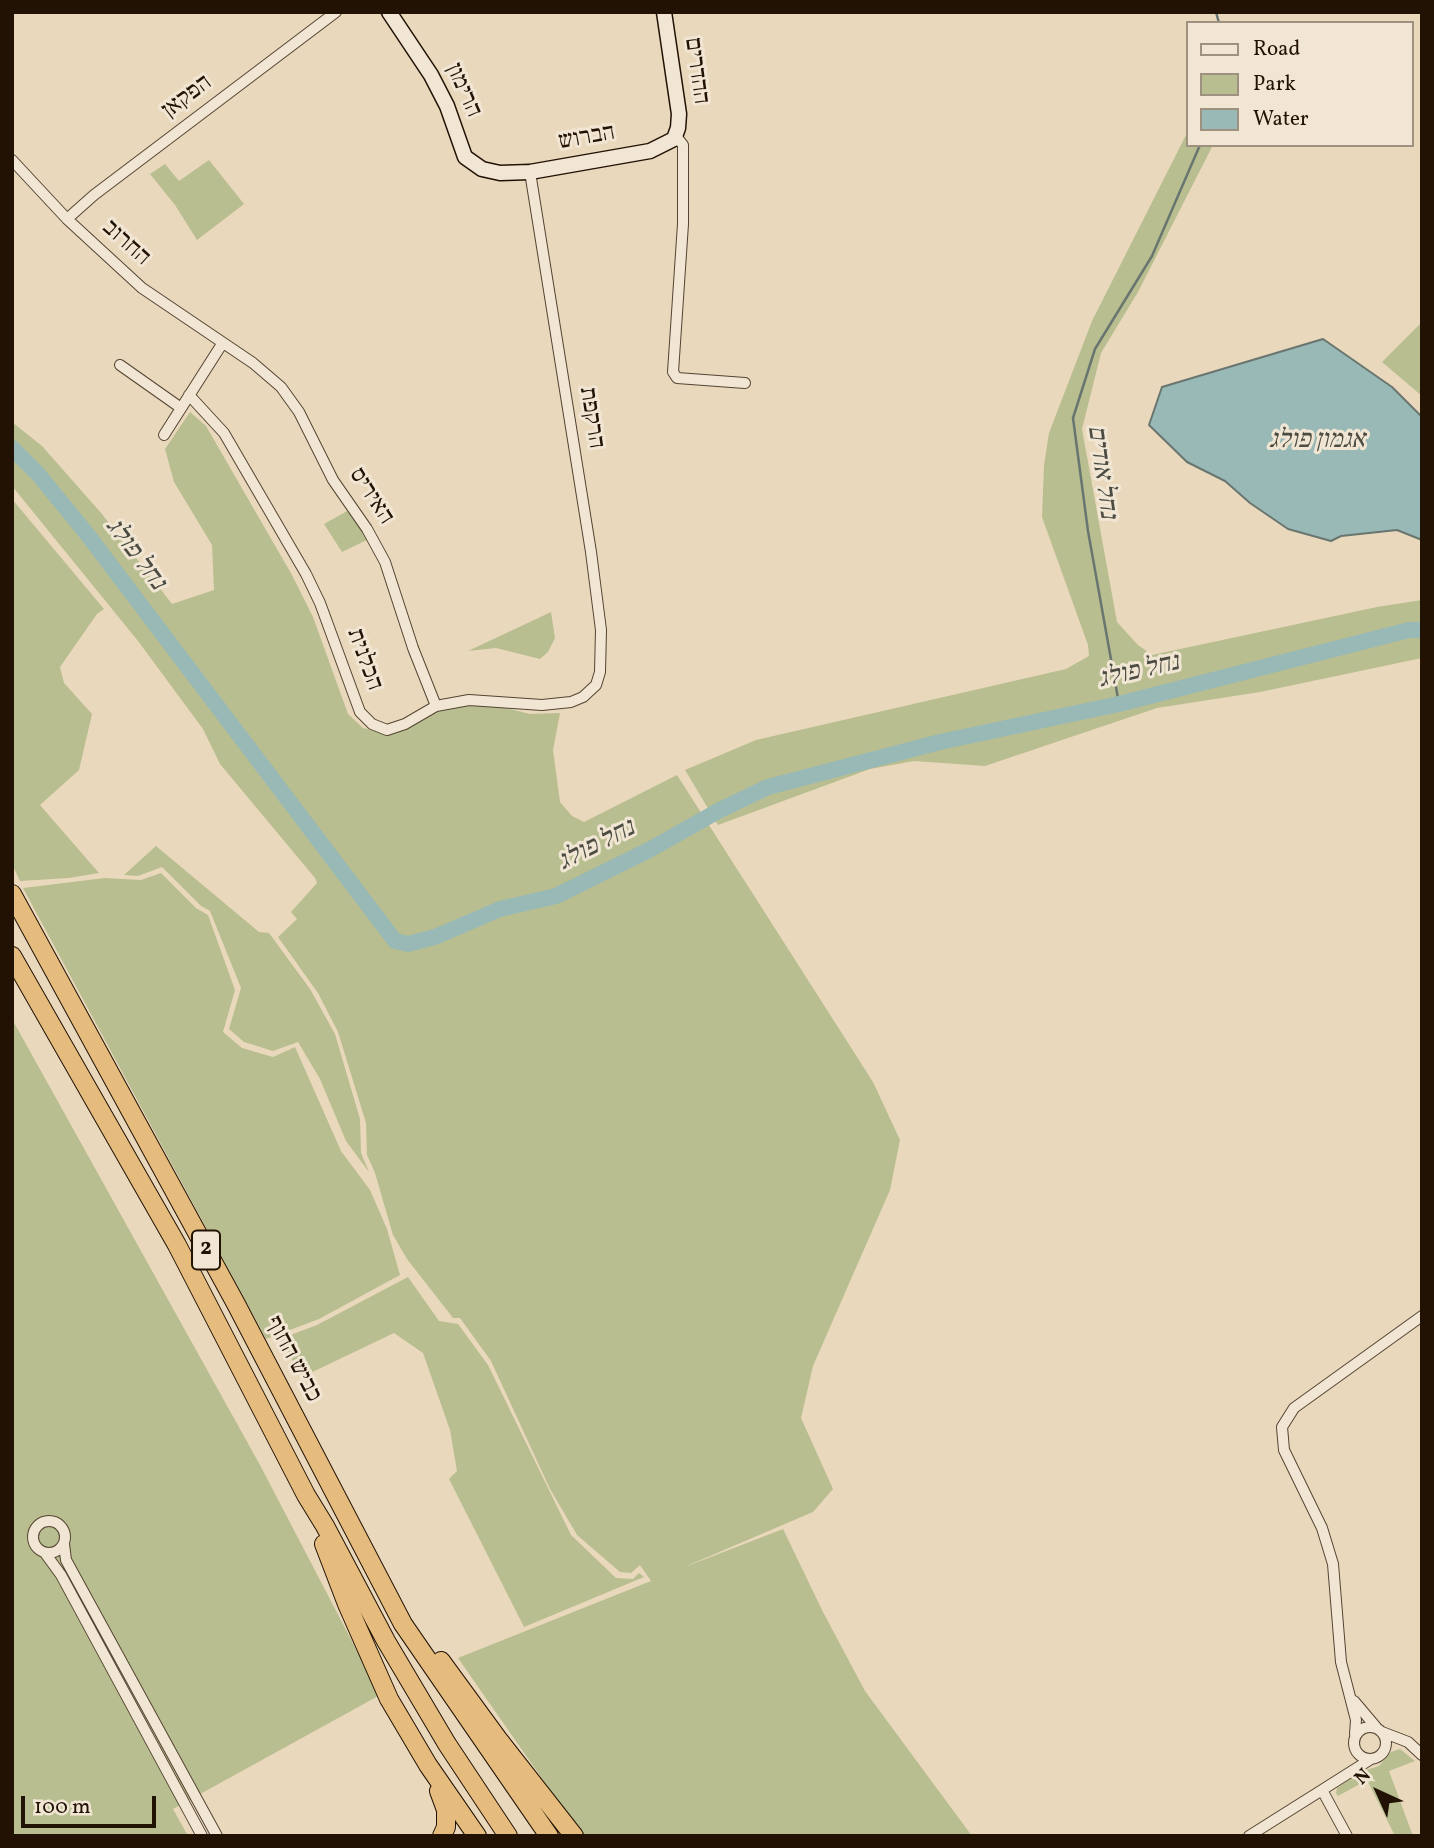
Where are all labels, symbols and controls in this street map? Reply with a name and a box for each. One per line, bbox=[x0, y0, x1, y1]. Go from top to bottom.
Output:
legend bbox=[1186, 21, 1413, 147]
text: Road bbox=[1253, 35, 1300, 64]
street label: ההדרים bbox=[676, 36, 714, 106]
street label: הרימון bbox=[437, 60, 487, 122]
street label: הפקאן bbox=[157, 70, 219, 126]
text: Park bbox=[1253, 70, 1296, 99]
text: Water bbox=[1253, 105, 1309, 134]
street label: הברוש bbox=[556, 120, 618, 158]
street label: החרוב bbox=[95, 215, 155, 273]
street label: הרקפת bbox=[571, 385, 609, 451]
water label: נחל אודים bbox=[1078, 423, 1122, 521]
water label: אגמון פולג bbox=[1269, 426, 1365, 458]
street label: האיריס bbox=[341, 463, 399, 531]
water label: נחל פולג bbox=[97, 513, 171, 597]
street label: הכלנית bbox=[339, 625, 387, 695]
water label: נחל פולג bbox=[1096, 649, 1182, 697]
water label: נחל פולג bbox=[553, 815, 641, 879]
road number: 2 bbox=[192, 1231, 220, 1270]
street label: כביש החוף bbox=[257, 1312, 327, 1408]
north arrow bbox=[1343, 1757, 1413, 1827]
text: N bbox=[1349, 1763, 1377, 1791]
scale bar bbox=[24, 1782, 159, 1826]
text: 100 m bbox=[34, 1793, 91, 1822]

